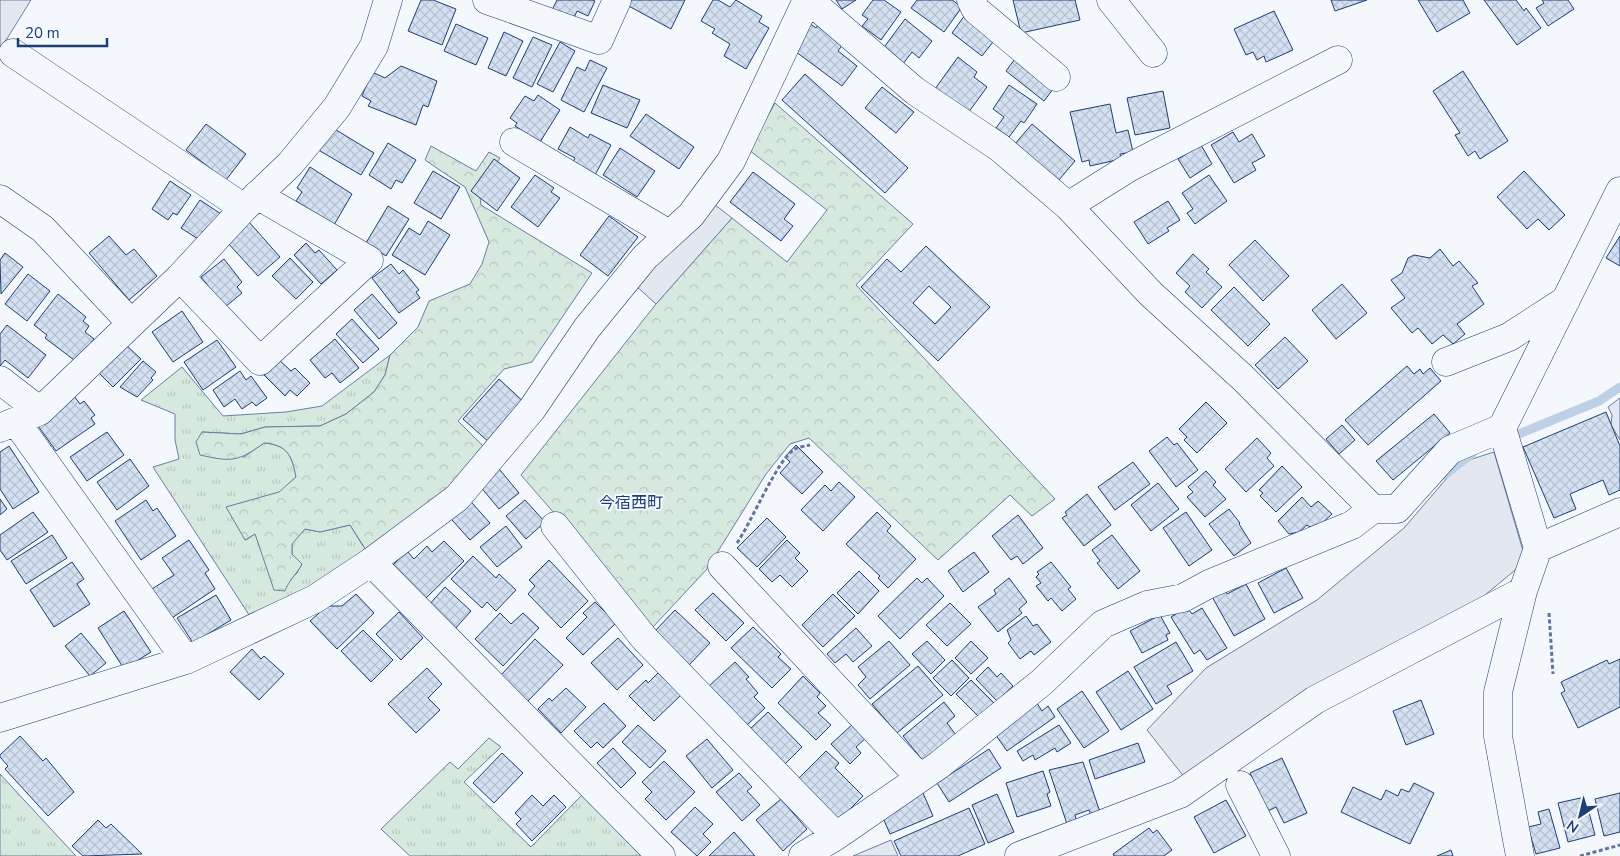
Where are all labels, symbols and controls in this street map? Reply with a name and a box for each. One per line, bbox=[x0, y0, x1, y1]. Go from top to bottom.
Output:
scale bar bbox=[18, 15, 106, 47]
text: 20 m bbox=[25, 23, 60, 43]
district label: 今宿西町 bbox=[599, 492, 663, 514]
north arrow bbox=[1555, 791, 1605, 841]
text: N bbox=[1563, 815, 1583, 837]

